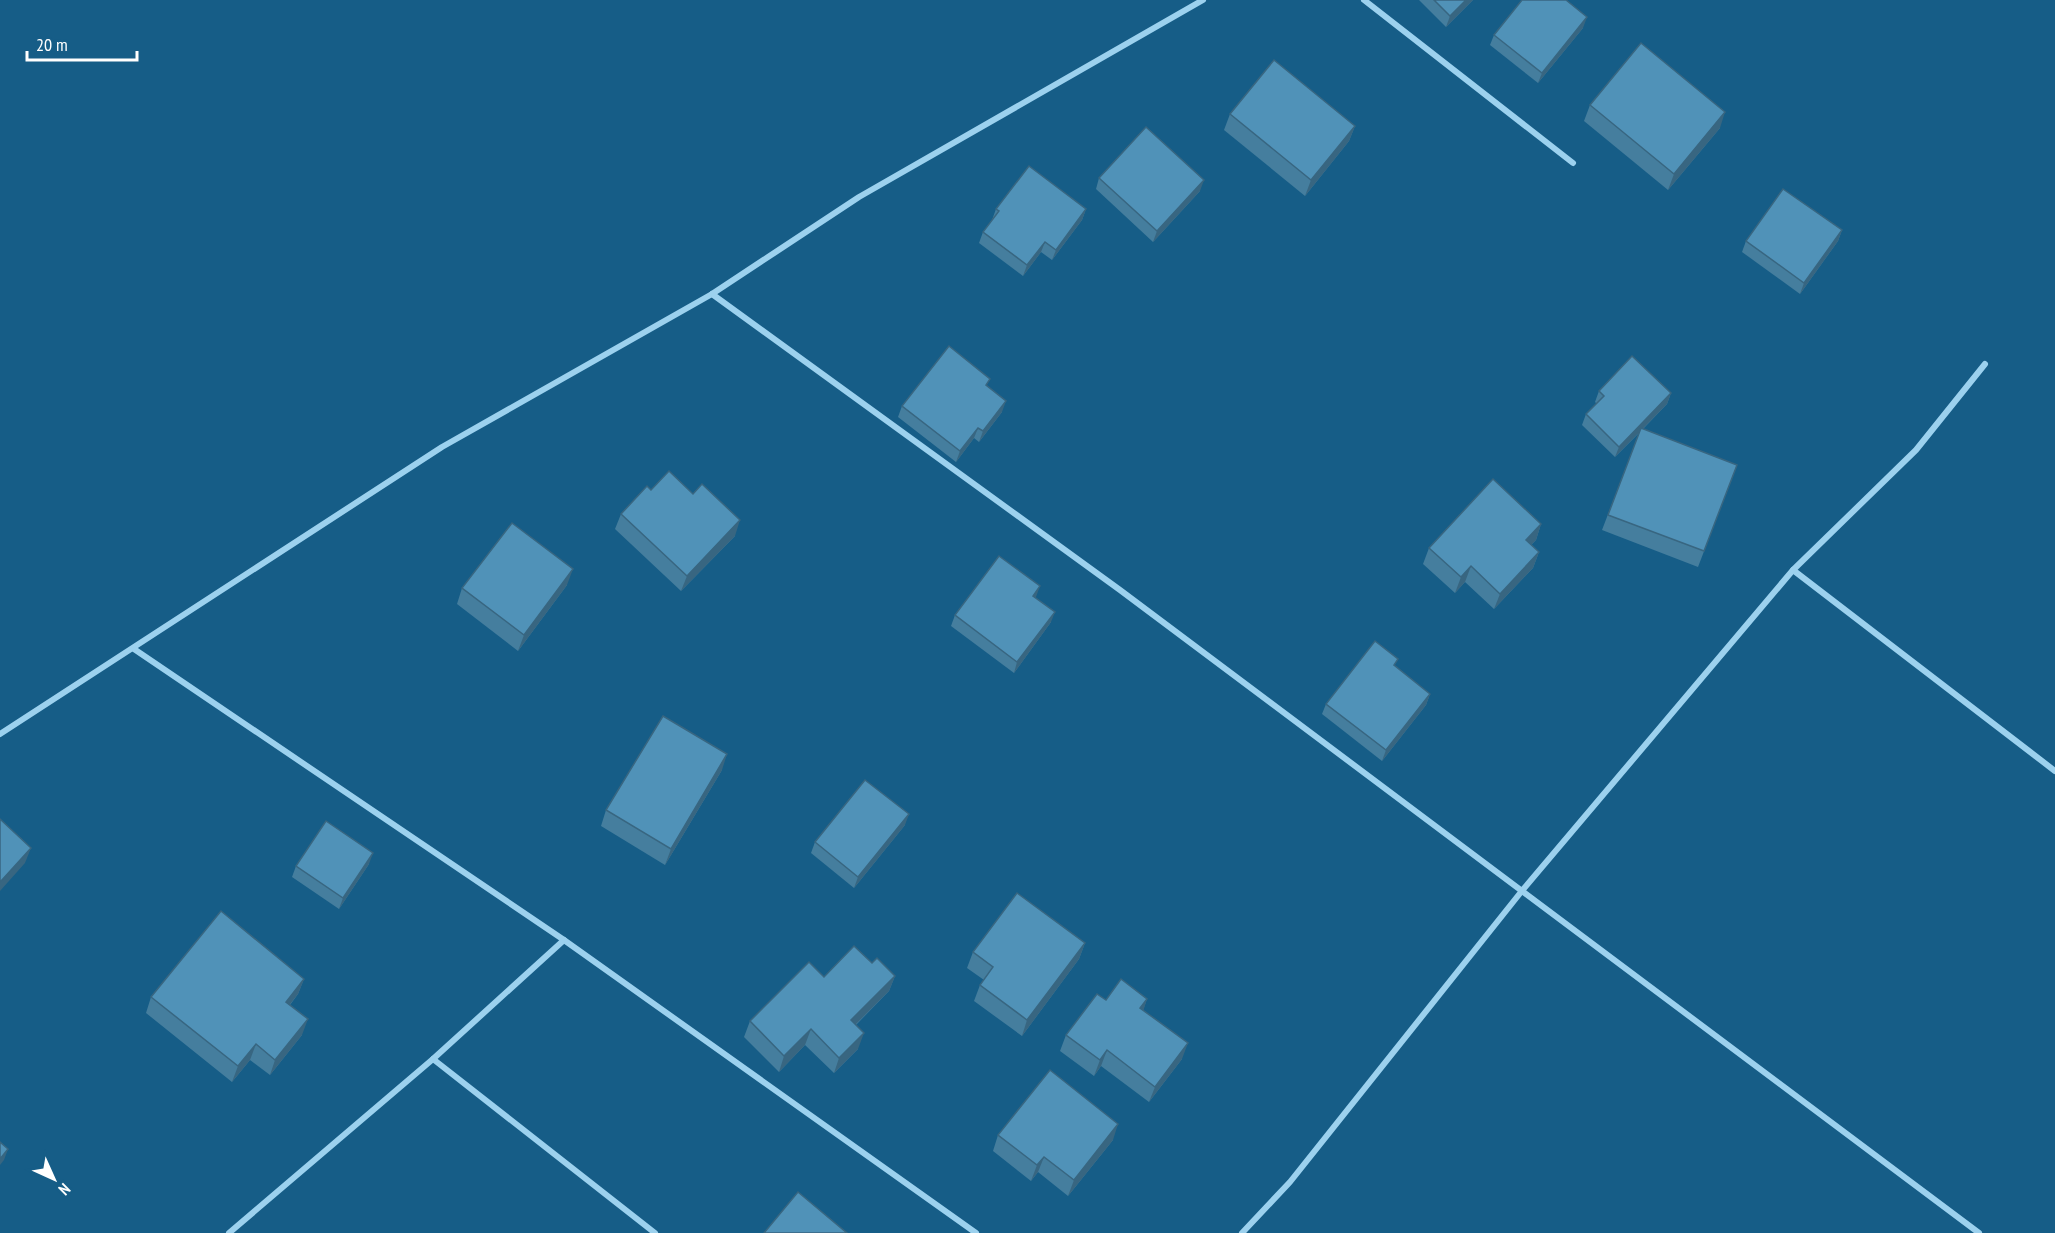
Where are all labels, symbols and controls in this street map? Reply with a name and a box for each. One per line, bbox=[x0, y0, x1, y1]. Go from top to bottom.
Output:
scale bar bbox=[27, 24, 136, 62]
text: 20 m bbox=[36, 33, 68, 56]
north arrow bbox=[24, 1149, 84, 1209]
text: N bbox=[54, 1179, 75, 1200]

